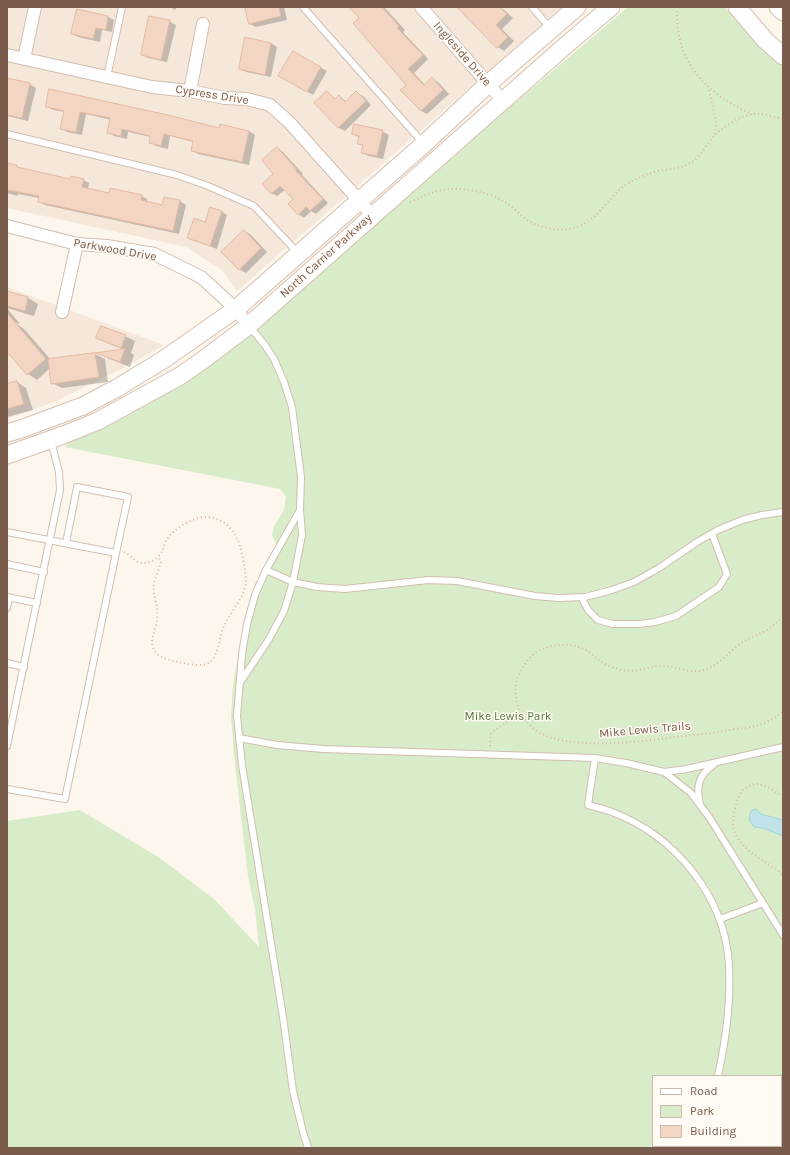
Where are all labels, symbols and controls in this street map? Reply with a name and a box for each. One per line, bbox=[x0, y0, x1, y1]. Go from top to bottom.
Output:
street label: Ingleside Drive bbox=[430, 19, 494, 89]
street label: Cypress Drive bbox=[174, 82, 250, 108]
street label: North Carrier Parkway bbox=[277, 211, 375, 301]
street label: Parkwood Drive bbox=[72, 236, 158, 264]
park label: Mike Lewis Park bbox=[464, 710, 552, 724]
street label: Mike Lewis Trails bbox=[599, 719, 691, 741]
legend bbox=[652, 1075, 782, 1147]
text: Road bbox=[690, 1084, 718, 1098]
text: Park bbox=[690, 1104, 714, 1118]
text: Building bbox=[690, 1124, 736, 1138]

